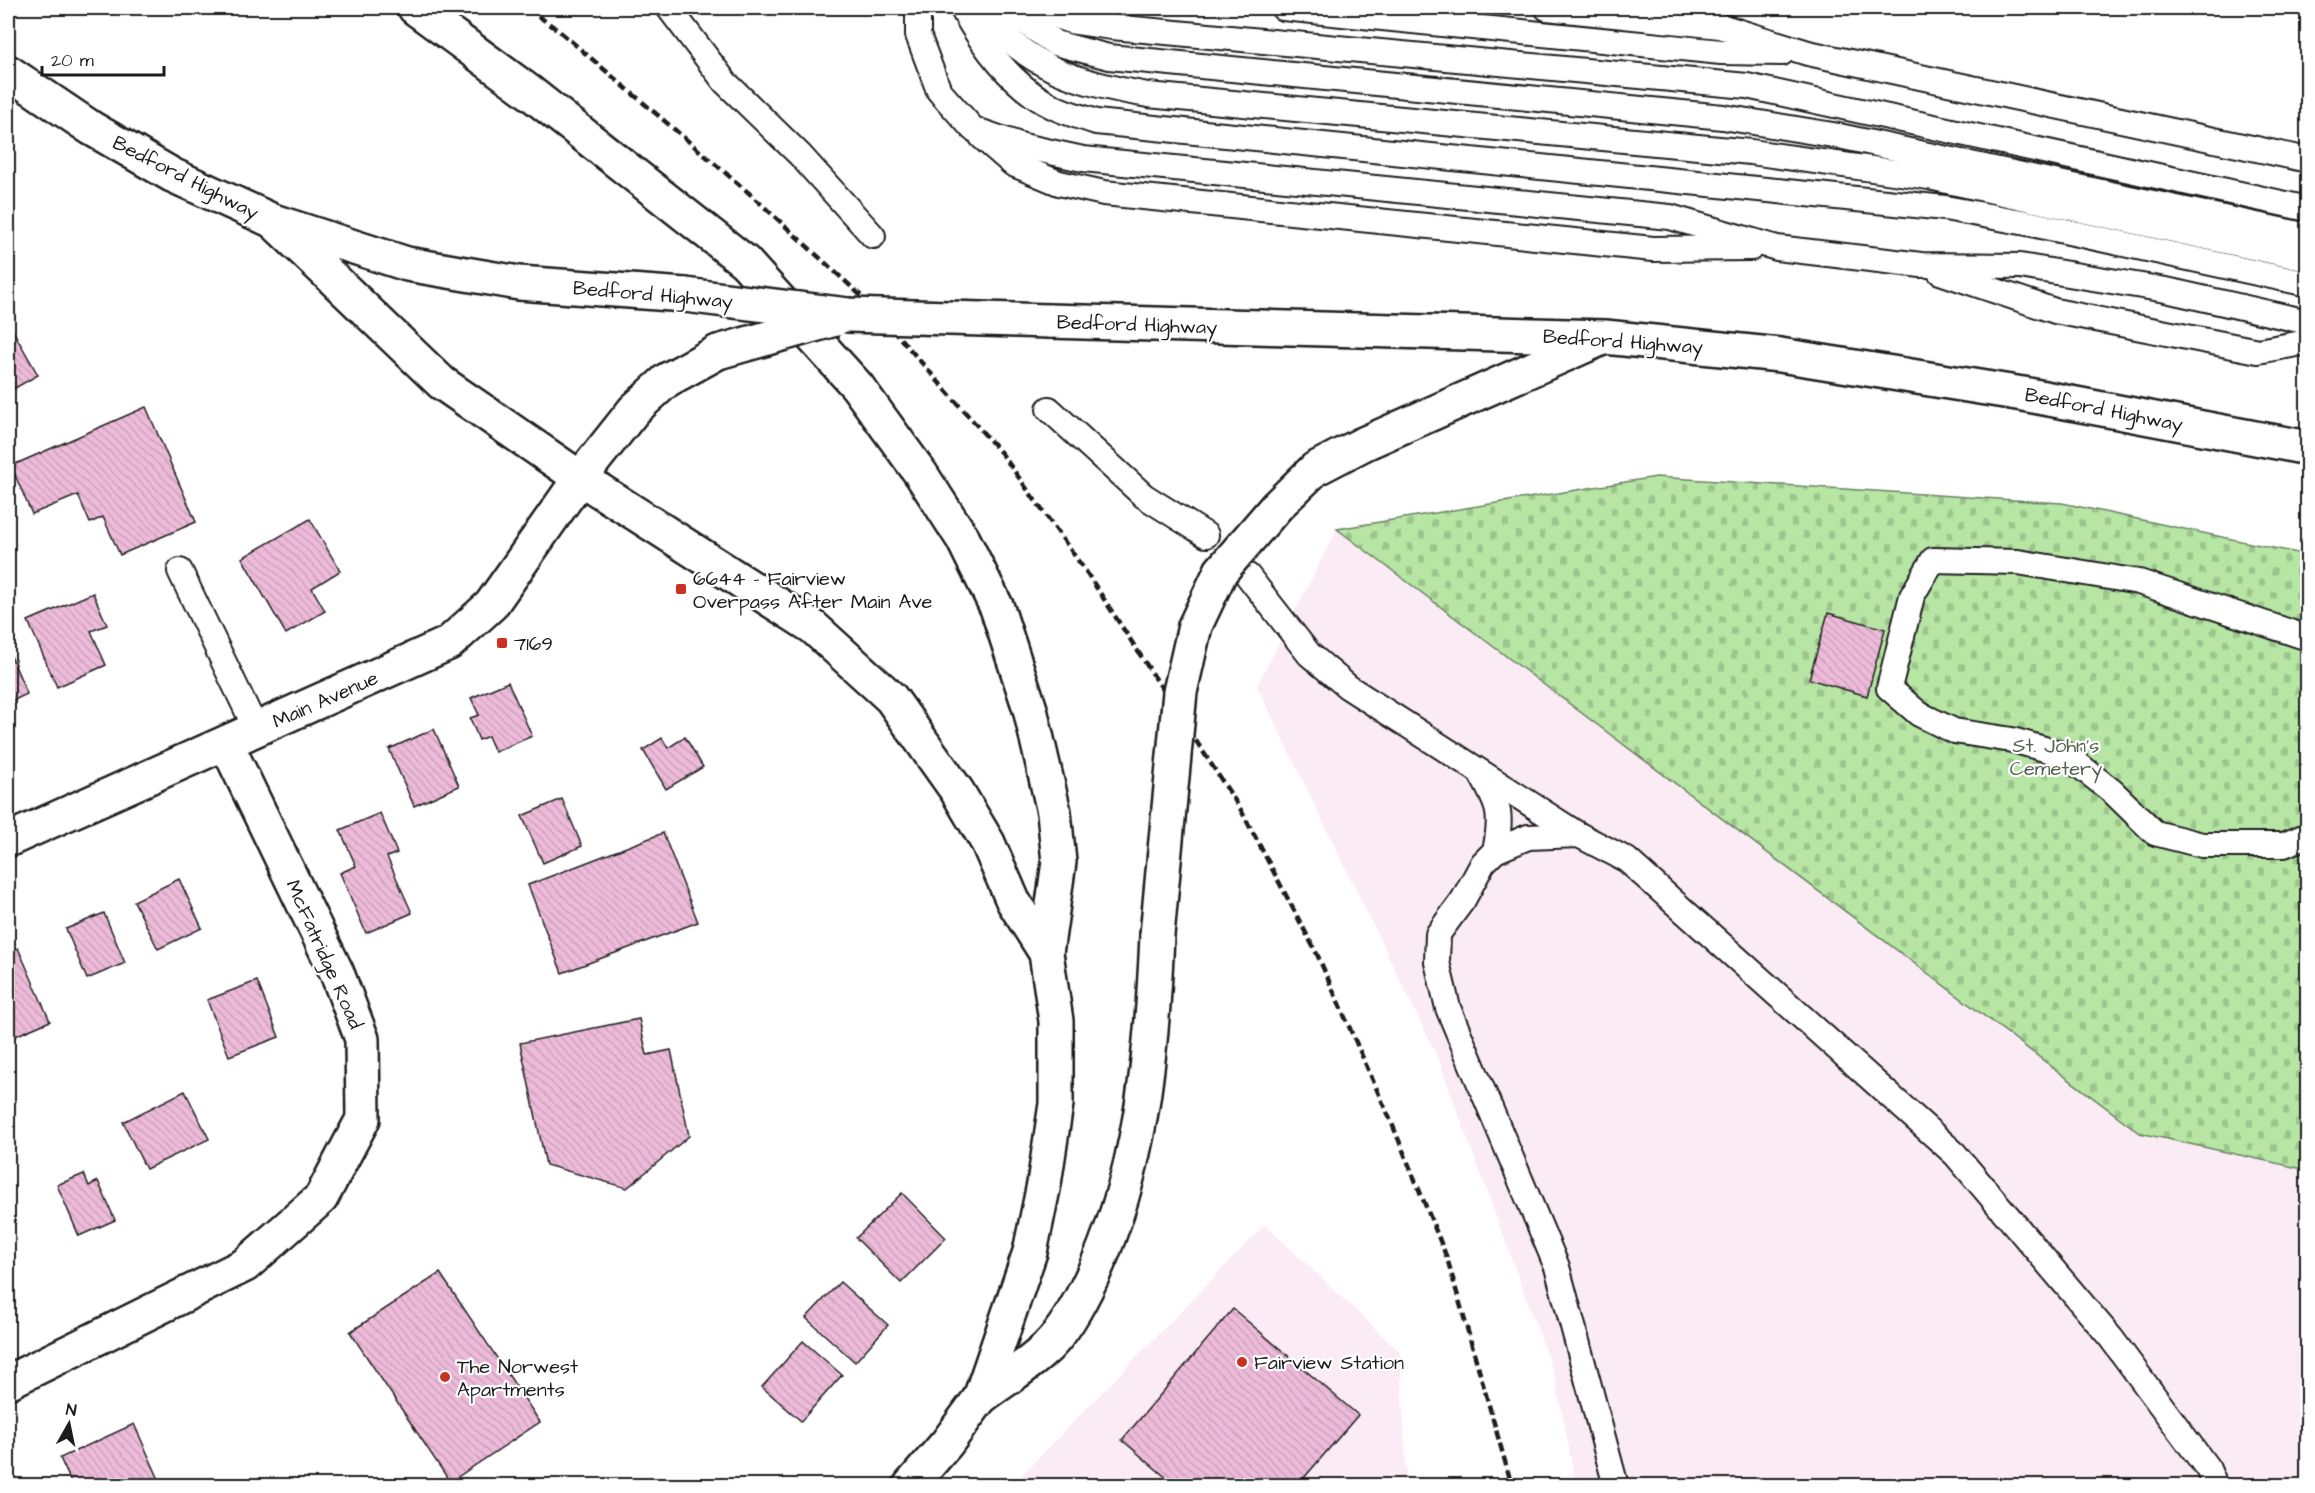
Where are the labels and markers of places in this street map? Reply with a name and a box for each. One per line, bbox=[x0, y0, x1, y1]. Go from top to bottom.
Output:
place label: 6644 - Fairview Overpass After Main Ave bbox=[693, 565, 933, 616]
marker: 6644 - Fairview Overpass After Main Ave bbox=[674, 582, 688, 596]
place label: 7169 bbox=[514, 630, 553, 658]
marker: 7169 bbox=[495, 636, 509, 650]
place label: Fairview Station bbox=[1254, 1349, 1404, 1377]
place label: The Norwest Apartments bbox=[457, 1353, 578, 1404]
marker: Fairview Station bbox=[1235, 1355, 1249, 1369]
marker: The Norwest Apartments bbox=[438, 1370, 452, 1384]

